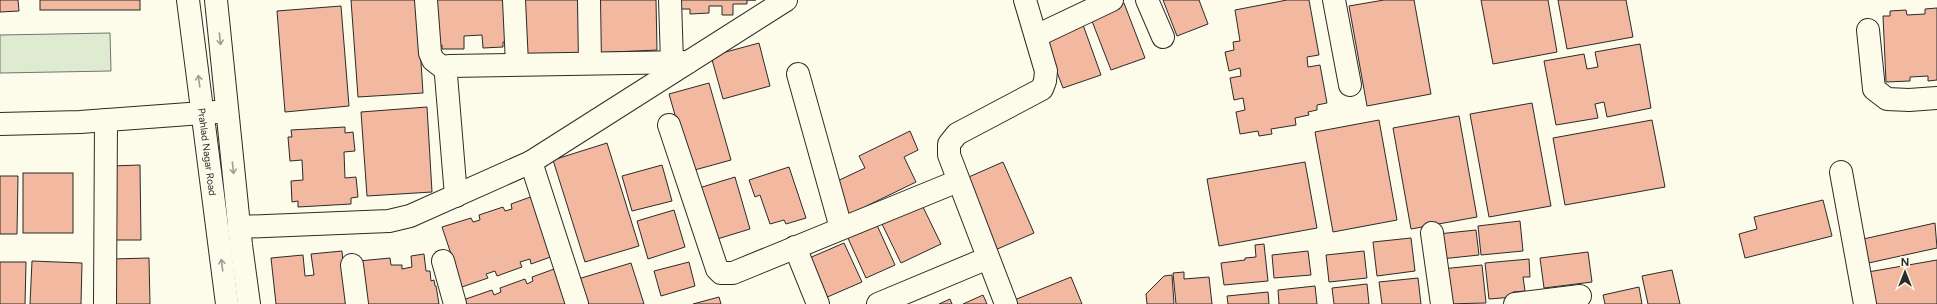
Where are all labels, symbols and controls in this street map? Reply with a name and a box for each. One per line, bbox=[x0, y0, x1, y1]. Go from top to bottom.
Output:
one-way arrow bbox=[216, 32, 223, 45]
one-way arrow bbox=[195, 75, 203, 88]
street label: Prahlad Nagar Road bbox=[195, 107, 219, 197]
one-way arrow bbox=[229, 161, 237, 174]
north arrow bbox=[1885, 252, 1925, 292]
text: N bbox=[1901, 256, 1909, 269]
one-way arrow bbox=[218, 259, 226, 272]

